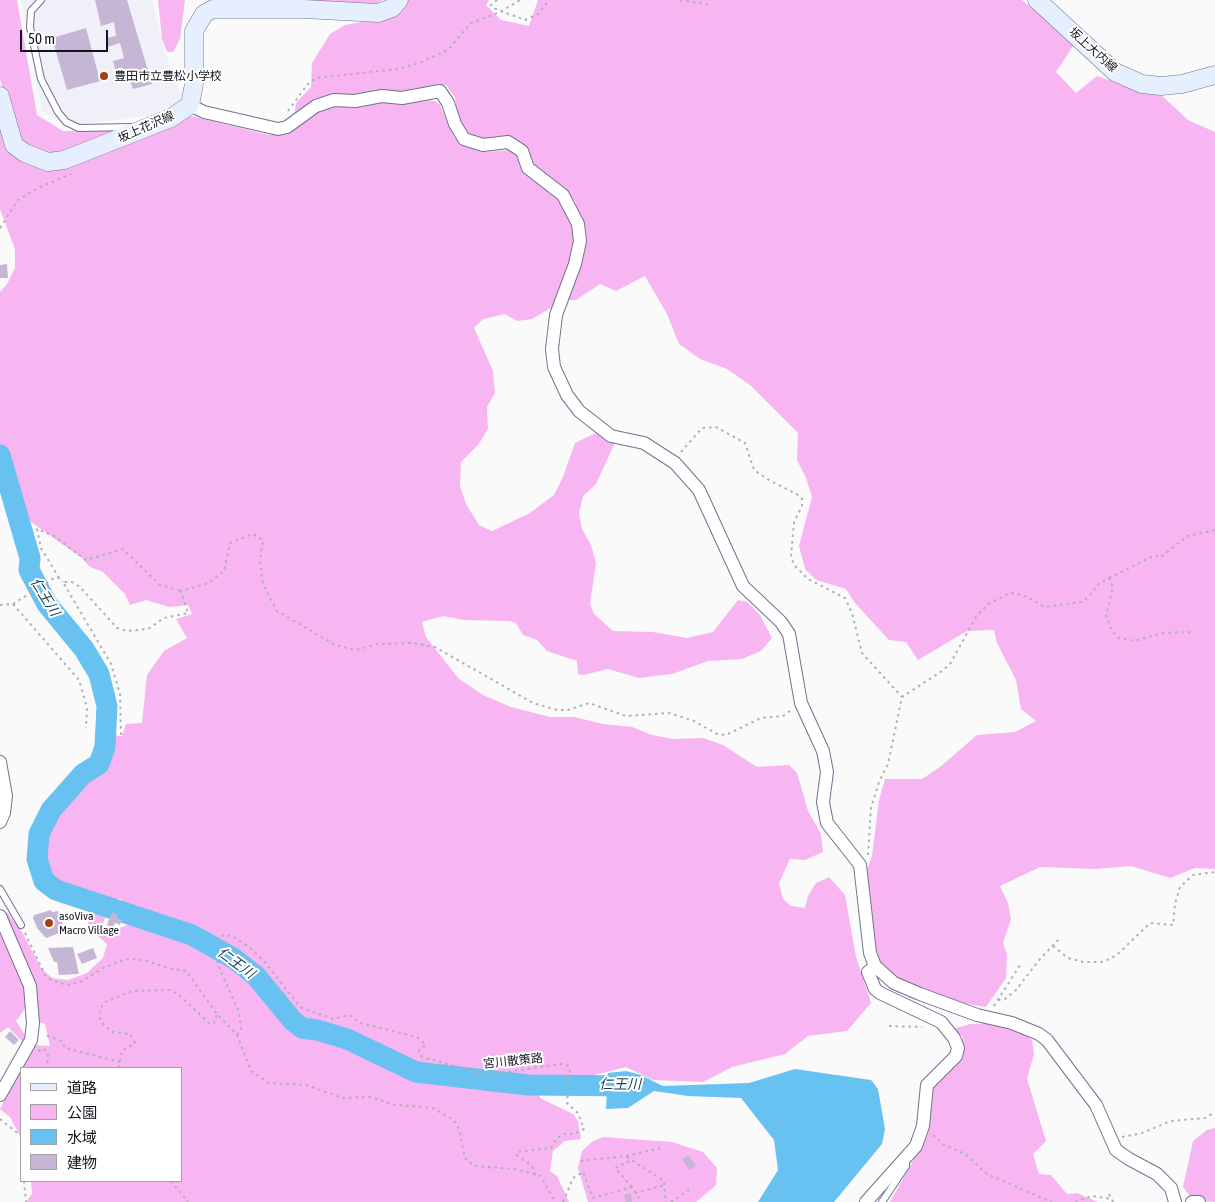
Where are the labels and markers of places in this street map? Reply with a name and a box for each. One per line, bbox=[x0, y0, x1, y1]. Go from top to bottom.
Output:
place label: 豊田市立豊松小学校 bbox=[114, 69, 222, 83]
marker: 豊田市立豊松小学校 bbox=[98, 70, 110, 82]
place label: asoViva Macro Village bbox=[59, 909, 119, 937]
marker: asoViva Macro Village bbox=[43, 917, 55, 929]

